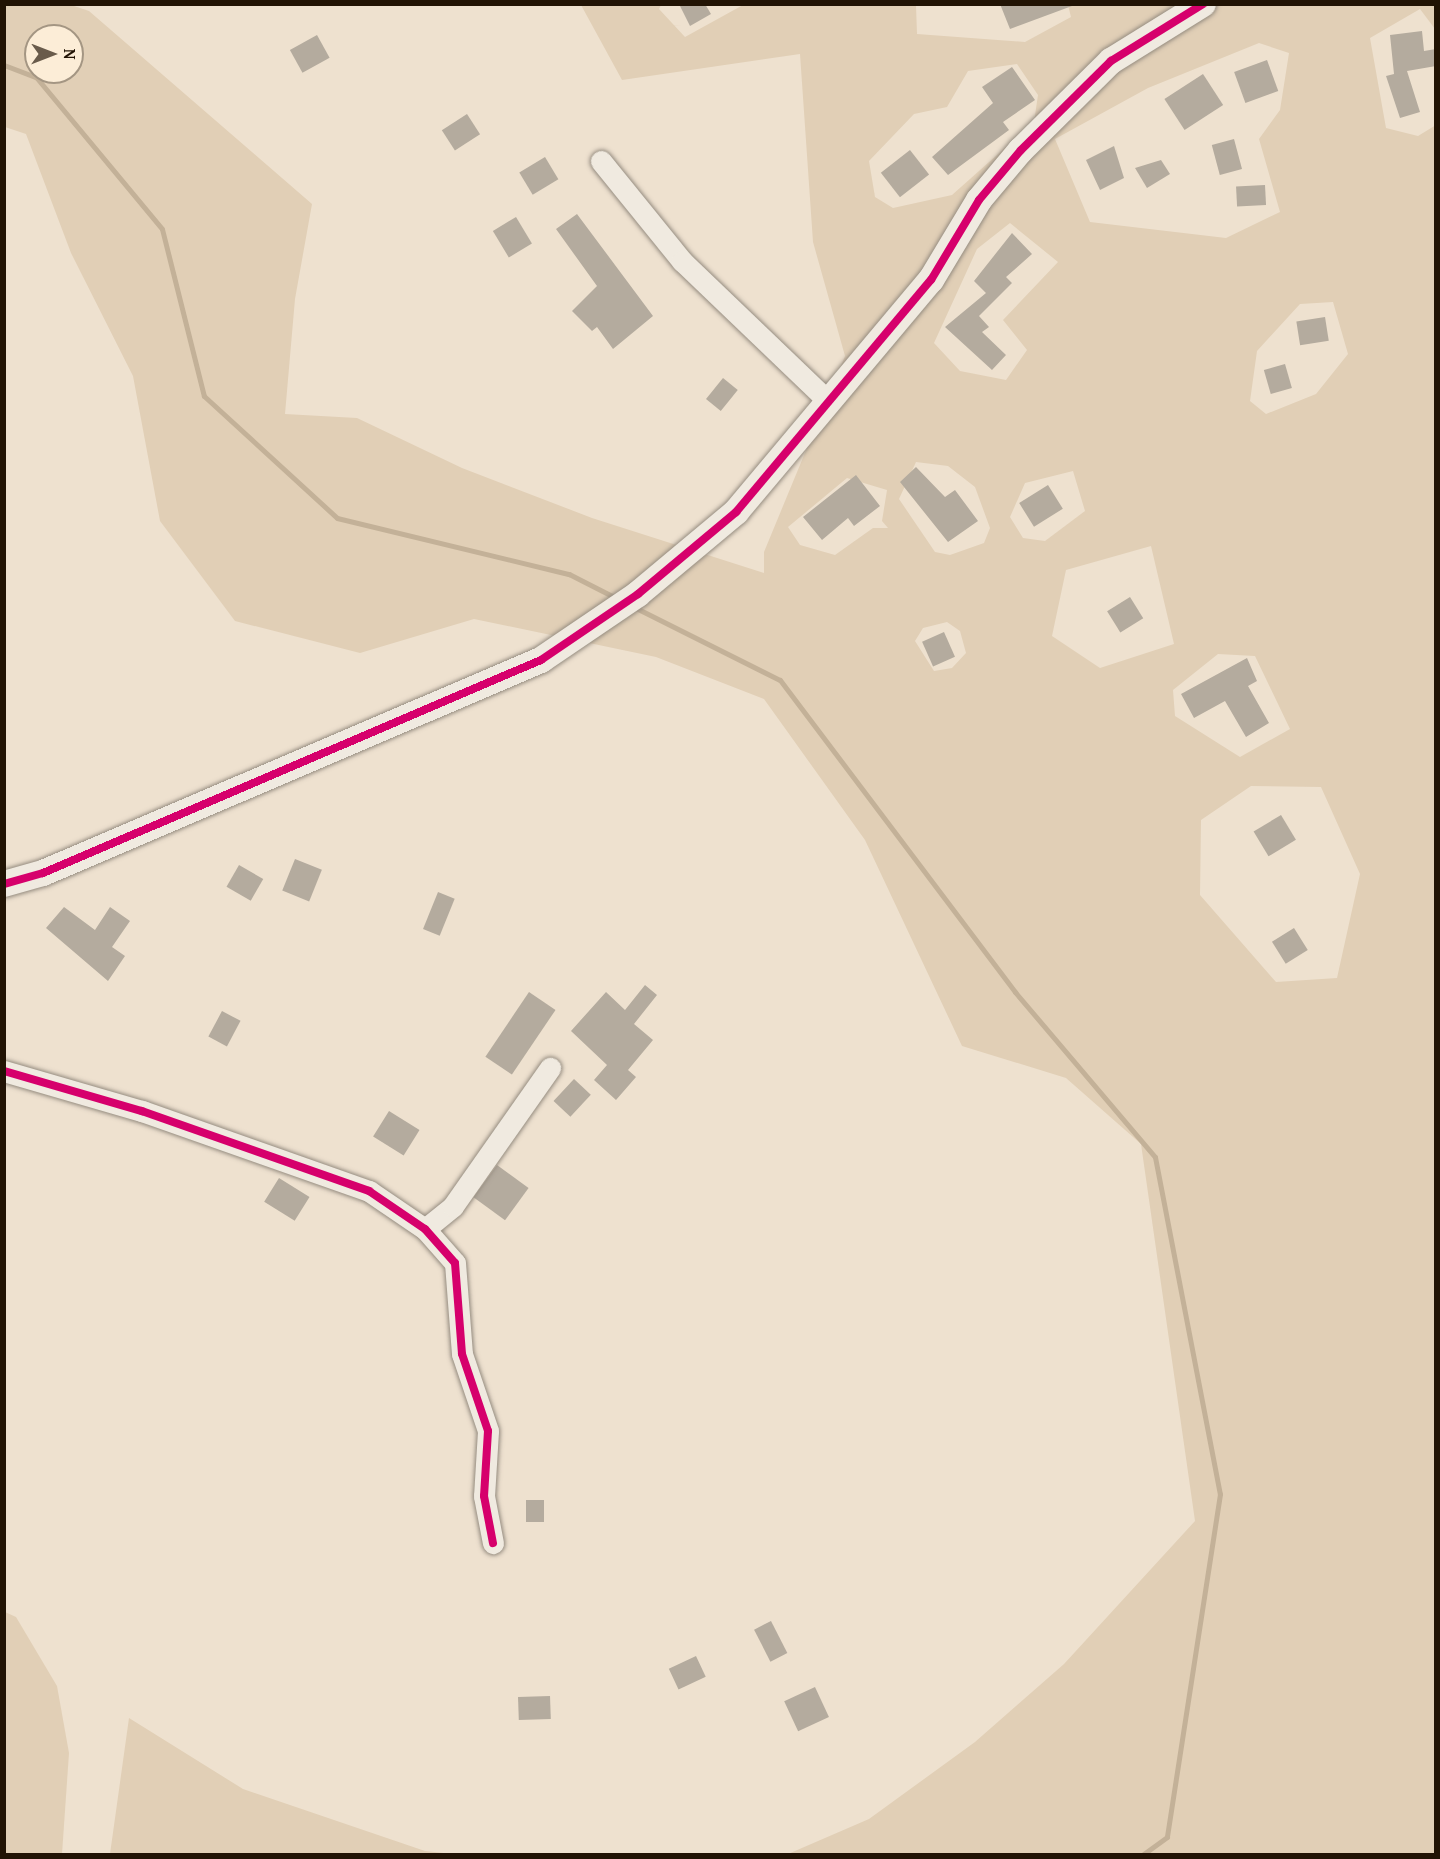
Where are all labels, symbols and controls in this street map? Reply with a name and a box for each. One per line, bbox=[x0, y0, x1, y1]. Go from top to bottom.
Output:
north arrow bbox=[24, 24, 84, 84]
text: N bbox=[58, 49, 82, 59]

